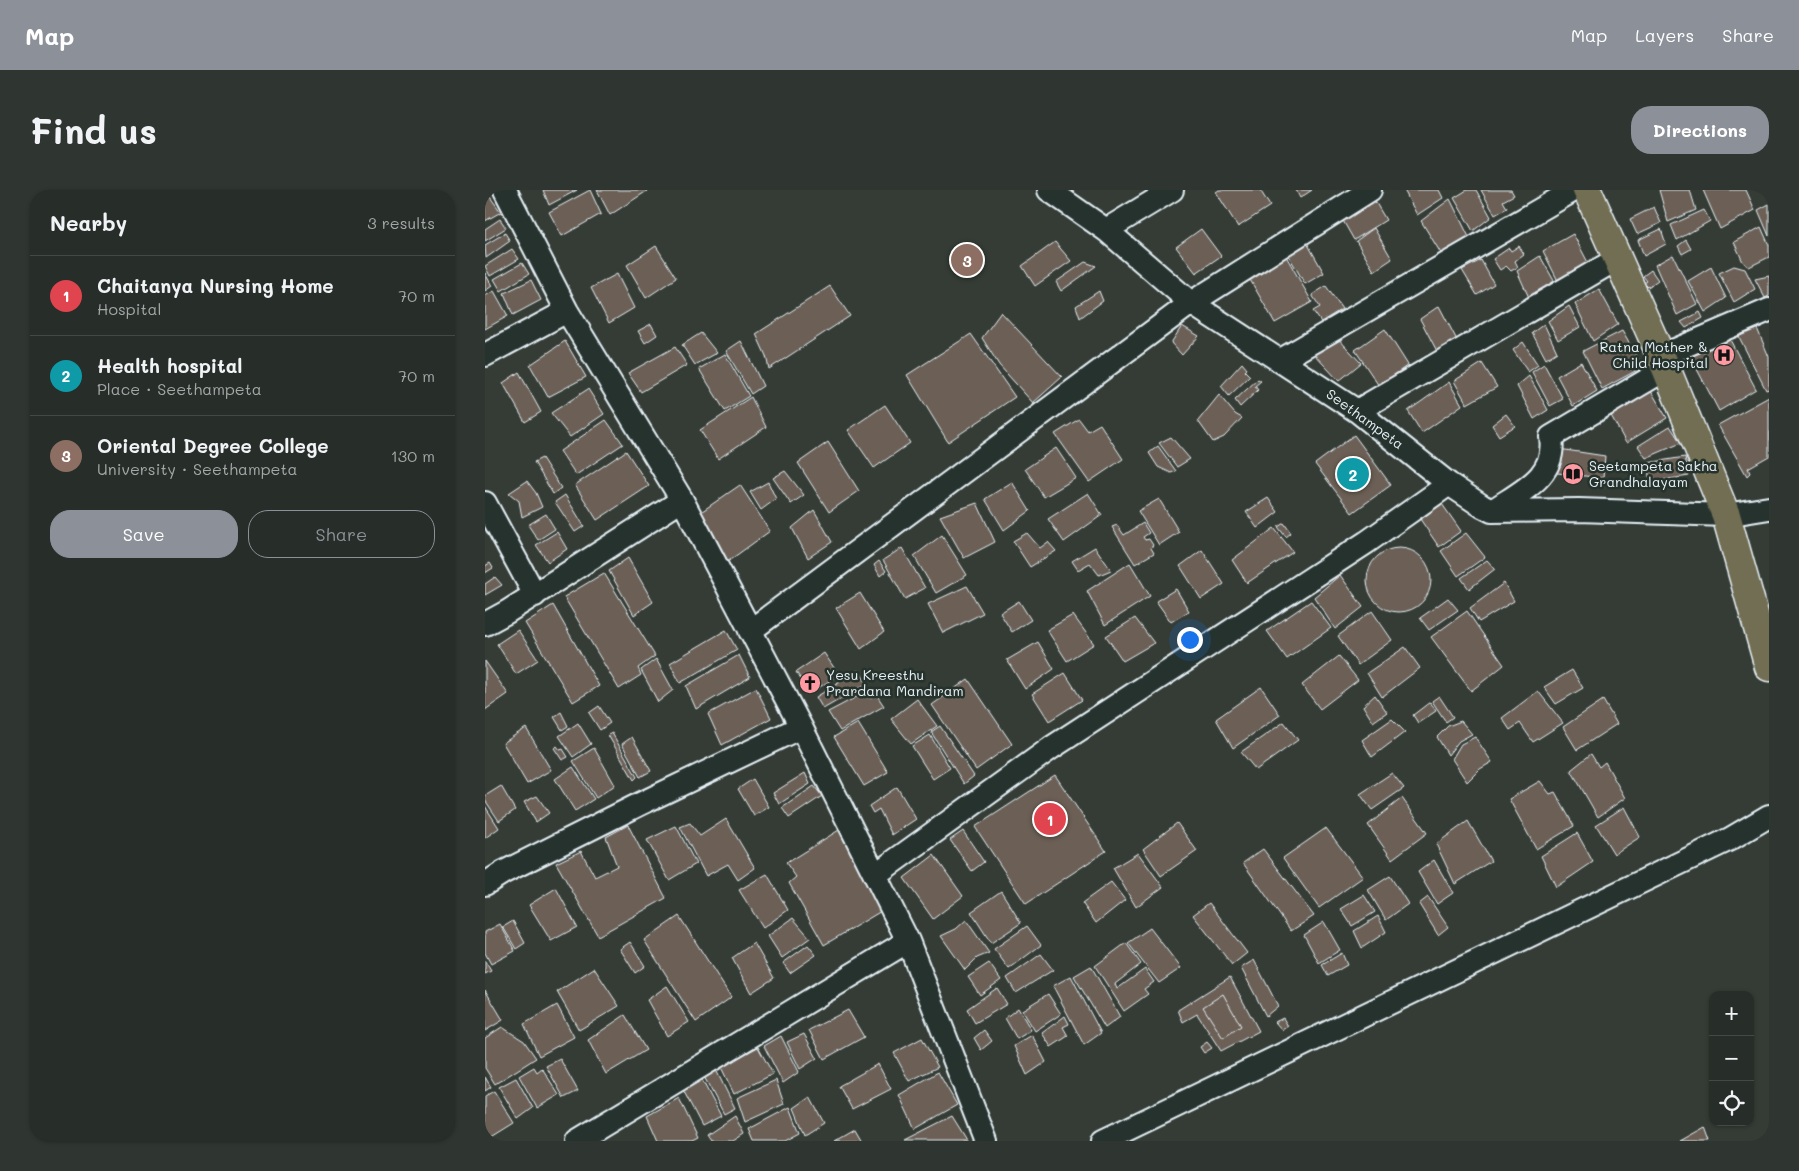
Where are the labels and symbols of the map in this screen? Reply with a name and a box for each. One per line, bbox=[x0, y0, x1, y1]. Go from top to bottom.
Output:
pin: 3 bbox=[951, 241, 983, 279]
place label: Ratna Mother & Child Hospital bbox=[1599, 337, 1708, 372]
hospital icon: Ratna Mother & Child Hospital bbox=[1712, 343, 1736, 367]
street label: Seethampeta bbox=[1323, 384, 1408, 453]
pin: 2 bbox=[1337, 455, 1369, 493]
place label: Seetampeta Sakha Grandhalayam bbox=[1589, 456, 1718, 491]
library icon: Seetampeta Sakha Grandhalayam bbox=[1561, 462, 1585, 486]
your location bbox=[1177, 627, 1203, 653]
place label: Yesu Kreesthu Prardana Mandiram bbox=[826, 665, 964, 700]
church icon: Yesu Kreesthu Prardana Mandiram bbox=[798, 671, 822, 695]
pin: 1 bbox=[1034, 800, 1066, 838]

